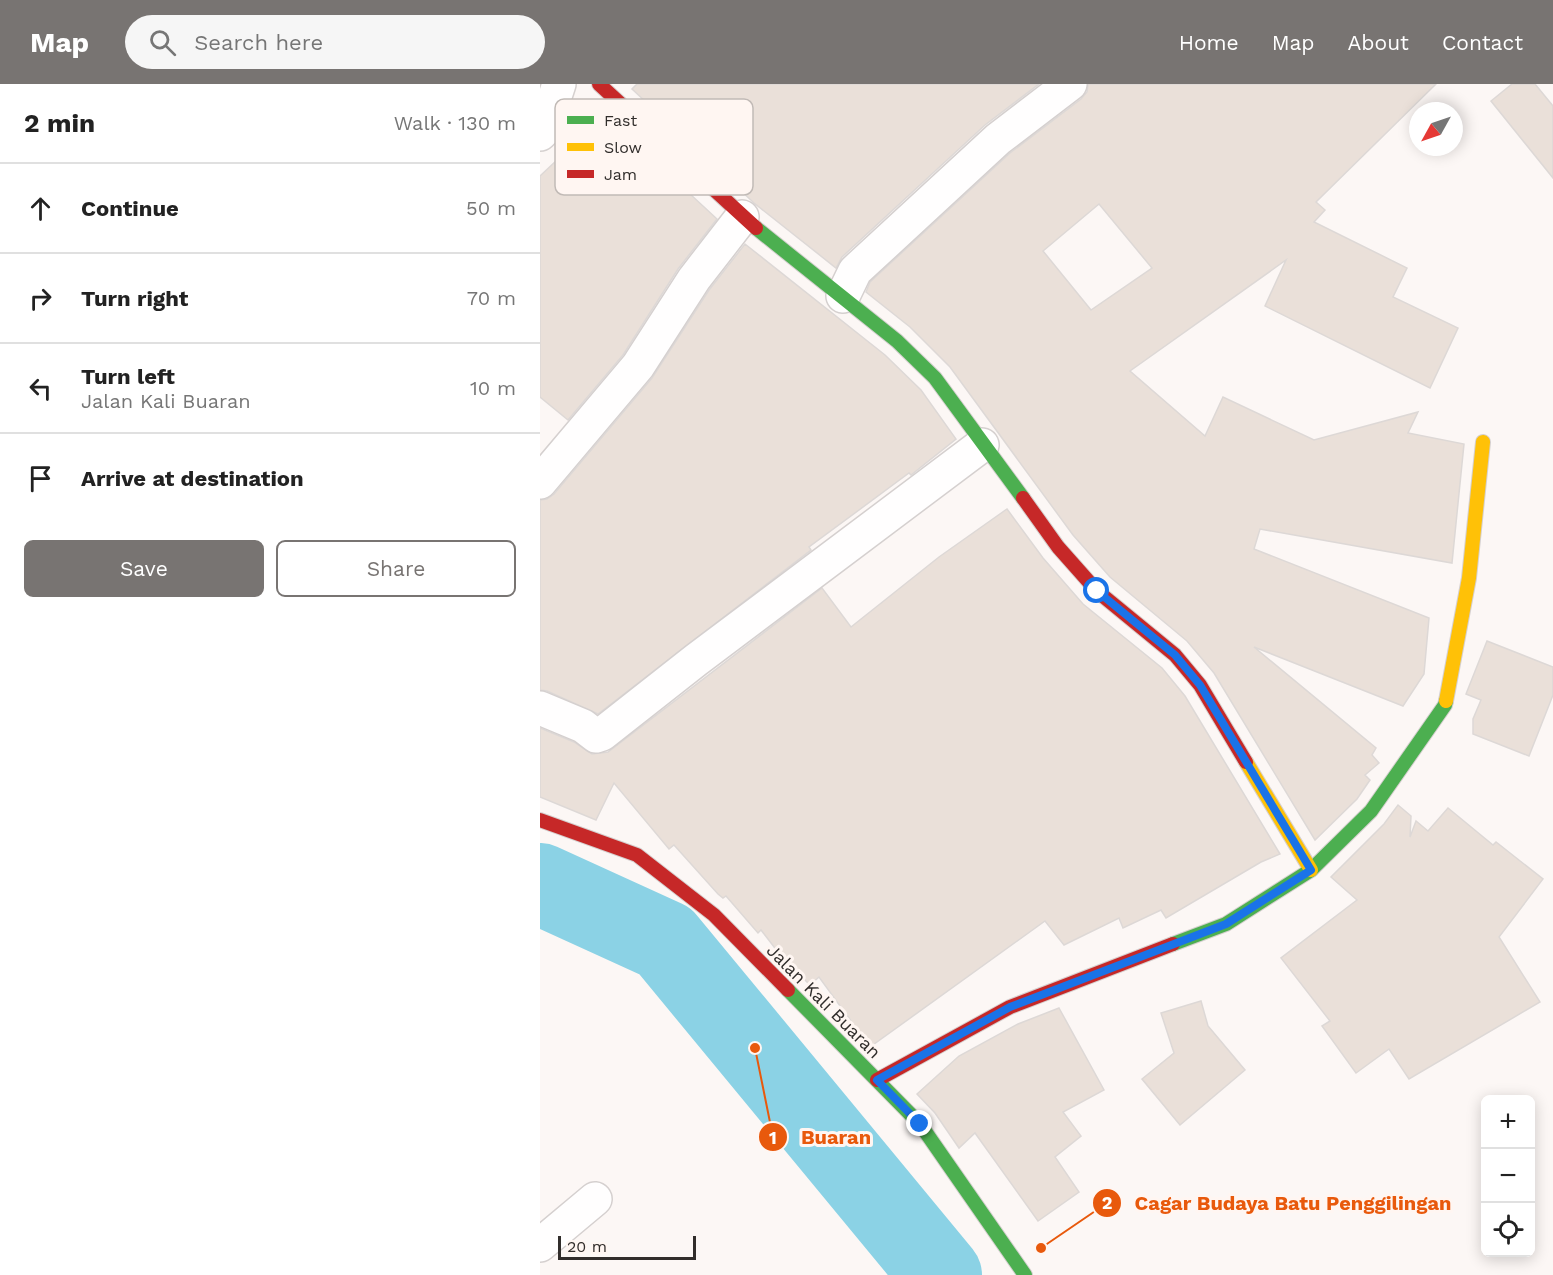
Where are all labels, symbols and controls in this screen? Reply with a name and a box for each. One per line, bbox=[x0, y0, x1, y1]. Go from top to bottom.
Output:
search box bbox=[125, 15, 545, 69]
text: Map bbox=[30, 26, 89, 59]
icon: search bbox=[146, 26, 179, 59]
text: Search here bbox=[194, 30, 323, 55]
text: Home bbox=[1179, 30, 1239, 55]
text: Map bbox=[1272, 30, 1315, 55]
text: About bbox=[1348, 30, 1409, 55]
text: Contact bbox=[1442, 30, 1523, 55]
legend bbox=[555, 99, 753, 195]
north arrow bbox=[1409, 102, 1463, 156]
text: 2 min bbox=[24, 108, 95, 138]
text: Walk · 130 m bbox=[394, 111, 516, 135]
text: Fast bbox=[604, 111, 637, 130]
text: Slow bbox=[604, 138, 642, 157]
text: Jam bbox=[604, 165, 637, 184]
icon: ahead bbox=[24, 192, 57, 225]
text: Continue bbox=[81, 196, 179, 221]
text: 50 m bbox=[466, 196, 516, 220]
icon: right bbox=[24, 282, 57, 315]
text: Turn right bbox=[81, 286, 188, 311]
text: 70 m bbox=[467, 286, 516, 310]
text: Turn left bbox=[81, 364, 175, 389]
icon: left bbox=[24, 372, 57, 405]
text: 10 m bbox=[470, 376, 516, 400]
text: Jalan Kali Buaran bbox=[81, 389, 251, 413]
icon: arrive bbox=[24, 462, 57, 495]
text: Arrive at destination bbox=[81, 466, 304, 491]
button: Save bbox=[24, 540, 264, 597]
button: Share bbox=[276, 540, 516, 597]
route start bbox=[1083, 577, 1109, 603]
street label: Jalan Kali Buaran bbox=[763, 940, 885, 1062]
map controls bbox=[1481, 1095, 1535, 1257]
button: + bbox=[1481, 1095, 1535, 1149]
route end bbox=[906, 1110, 932, 1136]
callout: Buaran bbox=[758, 1118, 883, 1156]
text: Buaran bbox=[801, 1125, 871, 1149]
text: 1 bbox=[769, 1127, 777, 1148]
button: − bbox=[1481, 1149, 1535, 1203]
callout: Cagar Budaya Batu Penggilingan bbox=[1092, 1184, 1464, 1222]
text: Cagar Budaya Batu Penggilingan bbox=[1135, 1191, 1451, 1215]
text: 2 bbox=[1102, 1192, 1112, 1213]
button: locate bbox=[1481, 1203, 1535, 1257]
scale bar bbox=[558, 1233, 696, 1260]
text: 20 m bbox=[567, 1237, 607, 1256]

